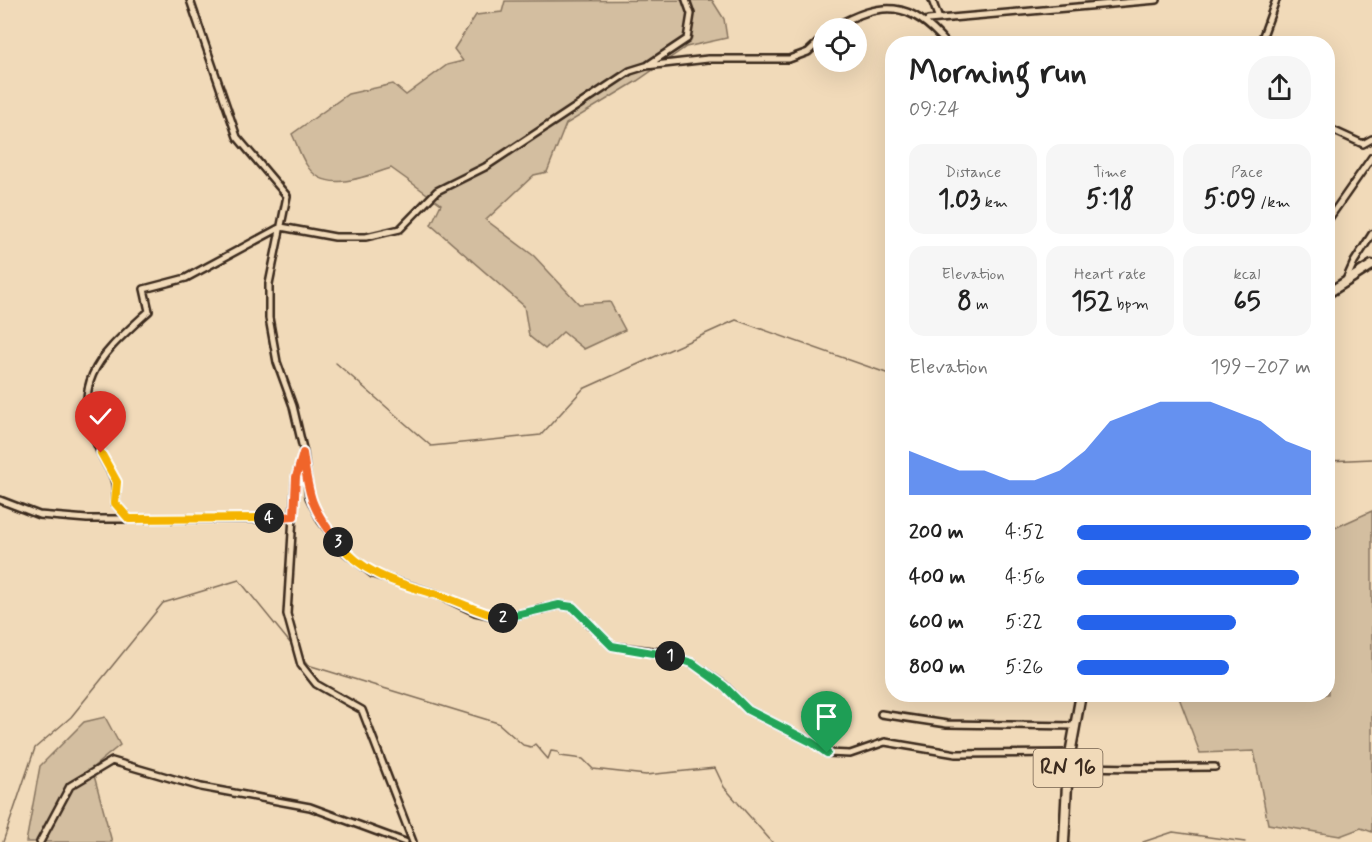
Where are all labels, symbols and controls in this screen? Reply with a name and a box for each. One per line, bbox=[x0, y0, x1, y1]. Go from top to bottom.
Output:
map controls bbox=[813, 18, 867, 72]
button: locate bbox=[813, 18, 867, 72]
text: Morning run bbox=[909, 51, 1087, 95]
button: share bbox=[1248, 56, 1311, 119]
text: 09:24 bbox=[909, 96, 959, 123]
text: Distance bbox=[945, 162, 1001, 183]
text: Time bbox=[1093, 162, 1127, 183]
text: Pace bbox=[1231, 162, 1263, 183]
text: 1.03 bbox=[938, 183, 980, 217]
text: 5:18 bbox=[1086, 183, 1134, 217]
text: 5:09 bbox=[1203, 183, 1256, 217]
text: km bbox=[980, 192, 1008, 213]
text: /km bbox=[1256, 192, 1291, 213]
text: Elevation bbox=[942, 264, 1005, 285]
text: Heart rate bbox=[1074, 264, 1146, 285]
text: kcal bbox=[1234, 264, 1260, 285]
text: 8 bbox=[957, 285, 972, 319]
text: 152 bbox=[1071, 285, 1112, 319]
text: 65 bbox=[1233, 285, 1261, 319]
text: m bbox=[972, 294, 989, 315]
text: bpm bbox=[1112, 294, 1149, 315]
text: Elevation bbox=[909, 354, 988, 381]
text: 199–207 m bbox=[1211, 354, 1311, 381]
pin bbox=[75, 391, 126, 453]
icon: check bbox=[84, 400, 117, 433]
pin: 4 bbox=[254, 503, 284, 533]
text: 4 bbox=[264, 507, 274, 528]
text: 200 m bbox=[909, 519, 964, 546]
text: 4:52 bbox=[1005, 519, 1045, 546]
pin: 3 bbox=[323, 527, 353, 557]
text: 3 bbox=[334, 531, 342, 552]
text: 400 m bbox=[909, 564, 965, 591]
text: 4:56 bbox=[1005, 564, 1045, 591]
pin: 2 bbox=[488, 603, 518, 633]
text: 2 bbox=[499, 607, 507, 628]
text: 600 m bbox=[909, 609, 964, 636]
text: 5:22 bbox=[1005, 609, 1043, 636]
pin: 1 bbox=[655, 641, 685, 671]
text: 1 bbox=[666, 645, 674, 666]
text: 800 m bbox=[909, 654, 965, 681]
text: 5:26 bbox=[1005, 654, 1043, 681]
pin bbox=[801, 691, 852, 753]
icon: arrive bbox=[810, 700, 843, 733]
road number: RN 16 bbox=[1034, 749, 1102, 787]

